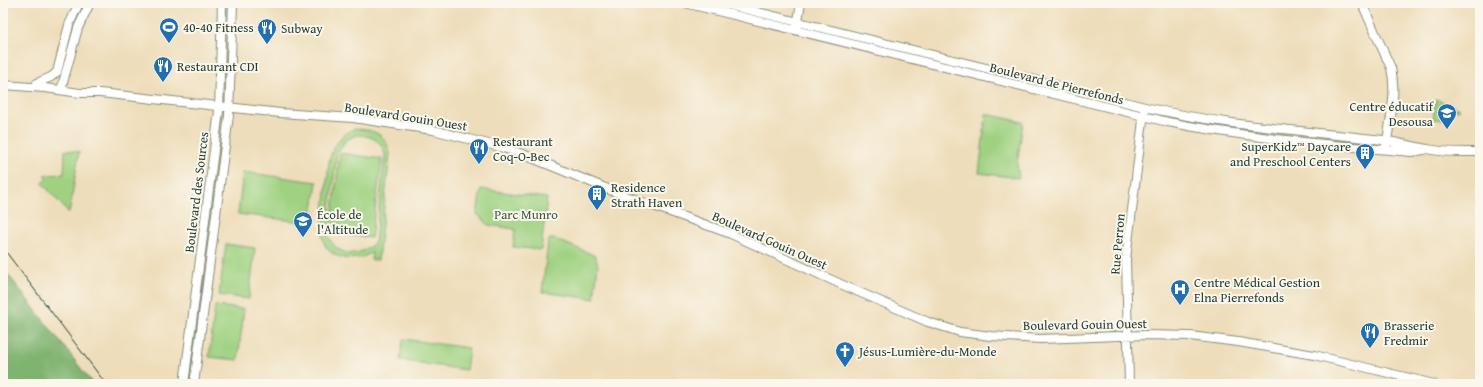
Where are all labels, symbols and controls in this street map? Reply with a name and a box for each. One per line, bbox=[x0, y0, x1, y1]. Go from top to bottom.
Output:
sports icon: 40-40 Fitness bbox=[158, 16, 180, 44]
restaurant icon: Subway bbox=[256, 17, 278, 45]
place label: 40-40 Fitness bbox=[183, 18, 254, 37]
place label: Subway bbox=[281, 19, 323, 38]
restaurant icon: Restaurant CDI bbox=[152, 55, 174, 83]
place label: Restaurant CDI bbox=[177, 57, 259, 76]
street label: Boulevard de Pierrefonds bbox=[988, 58, 1126, 109]
street label: Boulevard Gouin Ouest bbox=[343, 97, 469, 136]
place label: Centre éducatif Desousa bbox=[1349, 97, 1435, 131]
school or university icon: Centre éducatif Desousa bbox=[1436, 102, 1458, 130]
street label: Boulevard des Sources bbox=[180, 131, 213, 253]
place label: Restaurant Coq-O-Bec bbox=[493, 132, 553, 166]
restaurant icon: Restaurant Coq-O-Bec bbox=[468, 137, 490, 165]
place label: SuperKidz™ Daycare and Preschool Centers bbox=[1230, 137, 1351, 171]
building icon: SuperKidz™ Daycare and Preschool Centers bbox=[1354, 142, 1376, 170]
place label: Residence Strath Haven bbox=[611, 178, 683, 212]
building icon: Residence Strath Haven bbox=[586, 183, 608, 211]
place label: École de l'Altitude bbox=[317, 205, 368, 239]
park label: Parc Munro bbox=[494, 205, 558, 224]
street label: Boulevard Gouin Ouest bbox=[709, 207, 831, 275]
school or university icon: École de l'Altitude bbox=[292, 210, 314, 238]
street label: Rue Perron bbox=[1105, 212, 1130, 275]
place label: Centre Médical Gestion Elna Pierrefonds bbox=[1194, 273, 1321, 307]
hospital icon: Centre Médical Gestion Elna Pierrefonds bbox=[1169, 278, 1191, 306]
street label: Boulevard Gouin Ouest bbox=[1023, 314, 1148, 335]
place label: Brasserie Fredmir bbox=[1384, 316, 1434, 350]
restaurant icon: Brasserie Fredmir bbox=[1359, 321, 1381, 349]
church icon: Jésus-Lumière-du-Monde bbox=[834, 340, 856, 368]
place label: Jésus-Lumière-du-Monde bbox=[857, 342, 997, 361]

